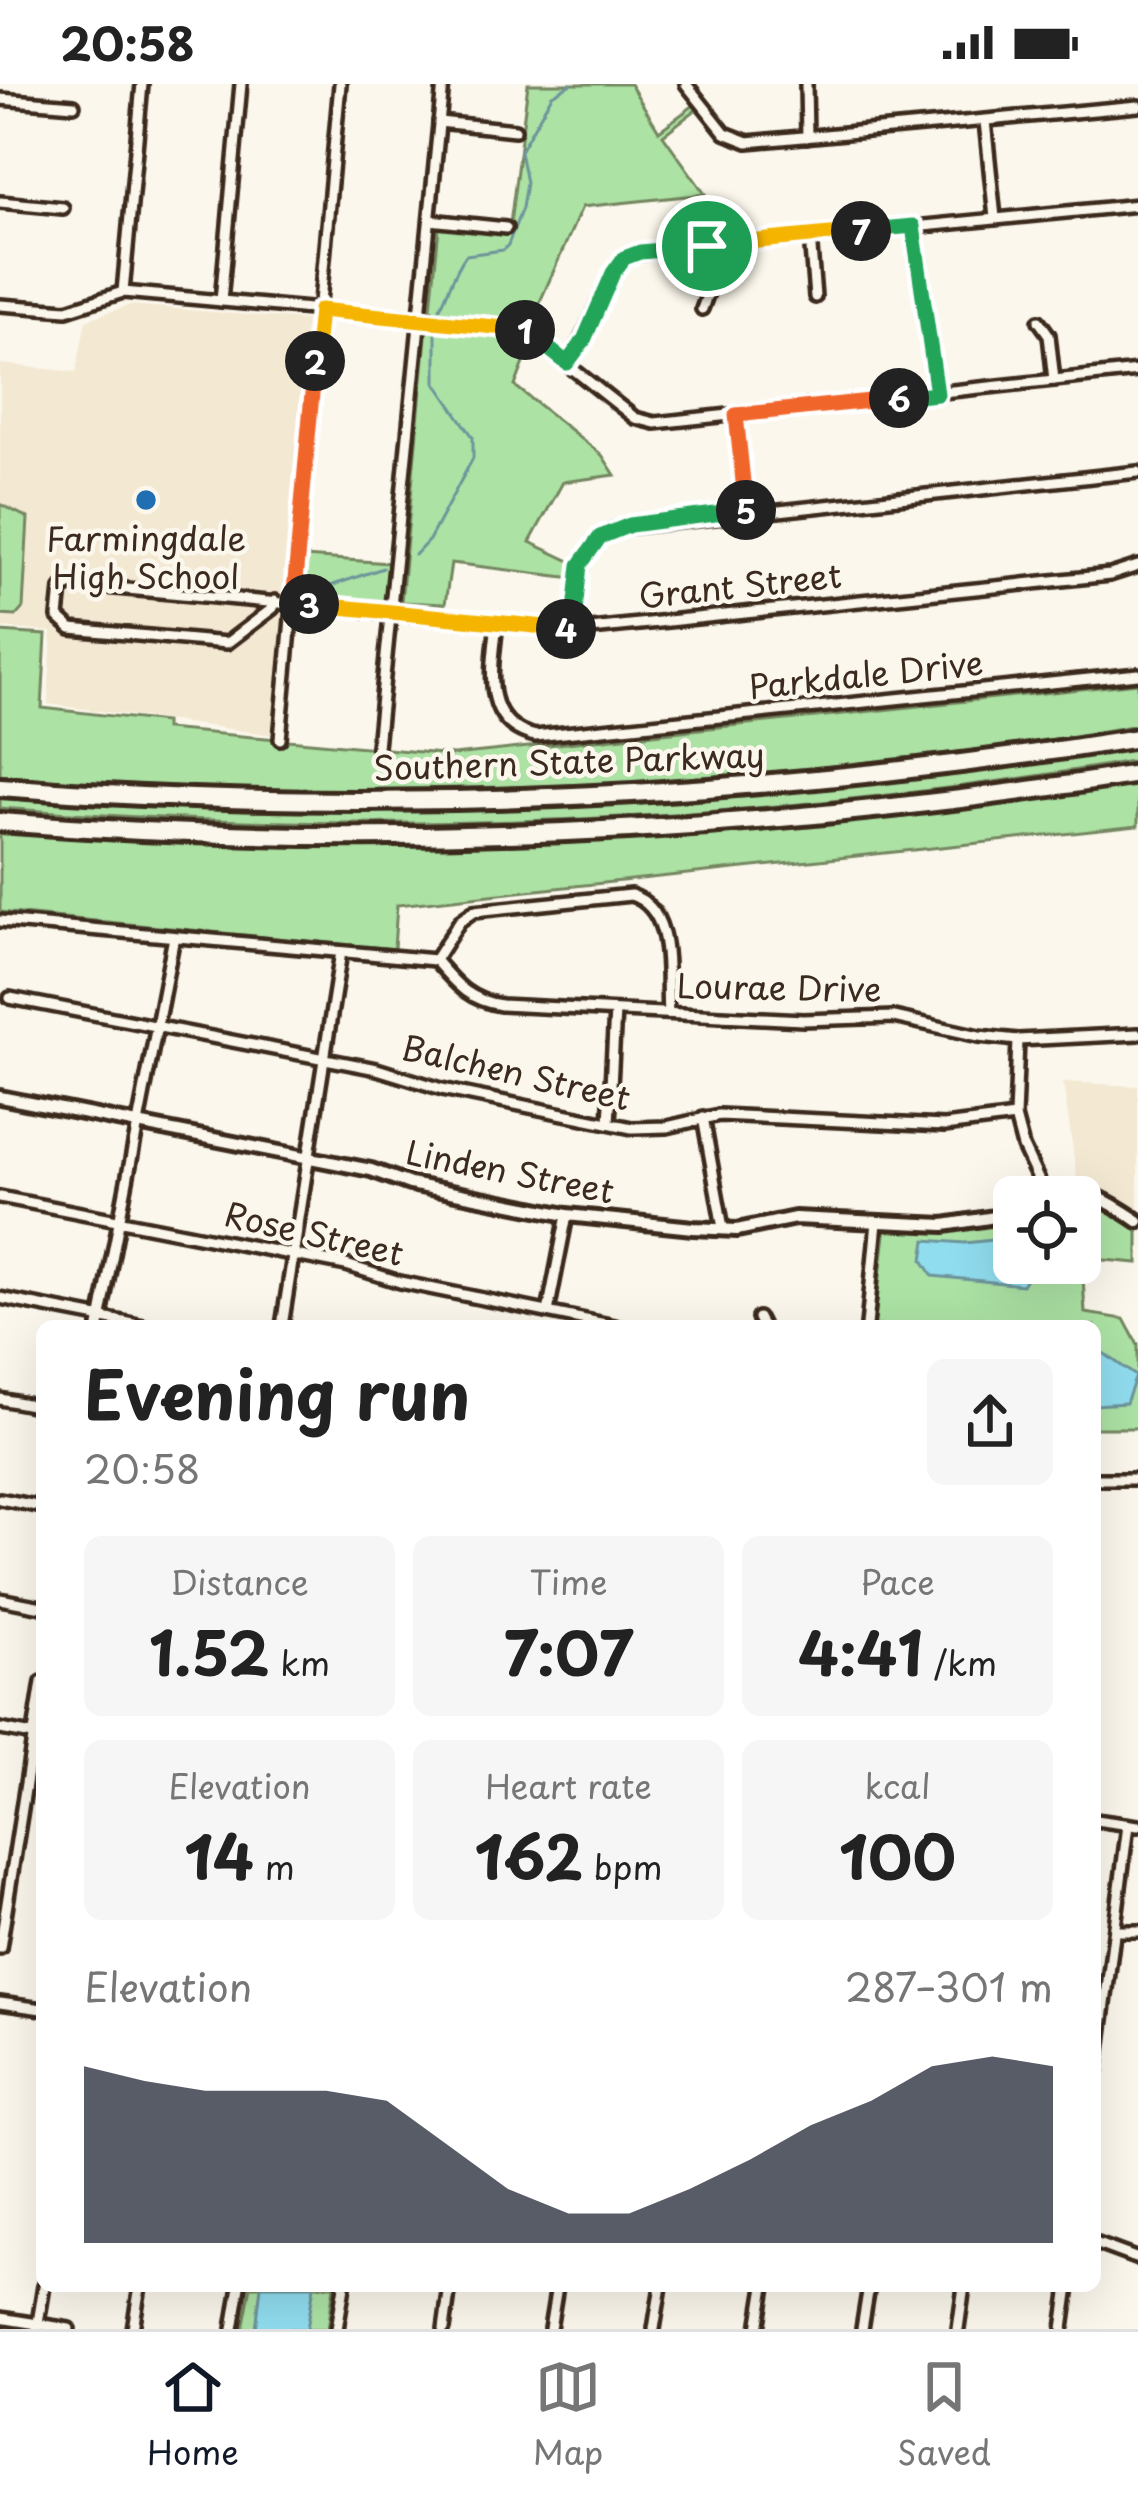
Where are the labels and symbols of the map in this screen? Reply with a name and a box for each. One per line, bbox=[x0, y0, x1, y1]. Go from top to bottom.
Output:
pin bbox=[656, 195, 758, 297]
pin: 7 bbox=[831, 201, 891, 261]
pin: 1 bbox=[495, 300, 555, 360]
pin: 2 bbox=[285, 331, 345, 391]
pin: 6 bbox=[869, 368, 929, 428]
pin: 5 bbox=[716, 480, 776, 540]
marker: Farmingdale High School bbox=[133, 487, 159, 513]
place label: Farmingdale High School bbox=[46, 512, 246, 600]
street label: Grant Street bbox=[636, 548, 844, 620]
pin: 3 bbox=[279, 574, 339, 634]
pin: 4 bbox=[536, 599, 596, 659]
street label: Parkdale Drive bbox=[746, 636, 985, 710]
street label: Southern State Parkway bbox=[373, 728, 765, 792]
street label: Lourae Drive bbox=[676, 959, 882, 1013]
street label: Balchen Street bbox=[397, 1020, 636, 1122]
street label: Linden Street bbox=[402, 1125, 619, 1215]
street label: Rose Street bbox=[220, 1187, 409, 1277]

